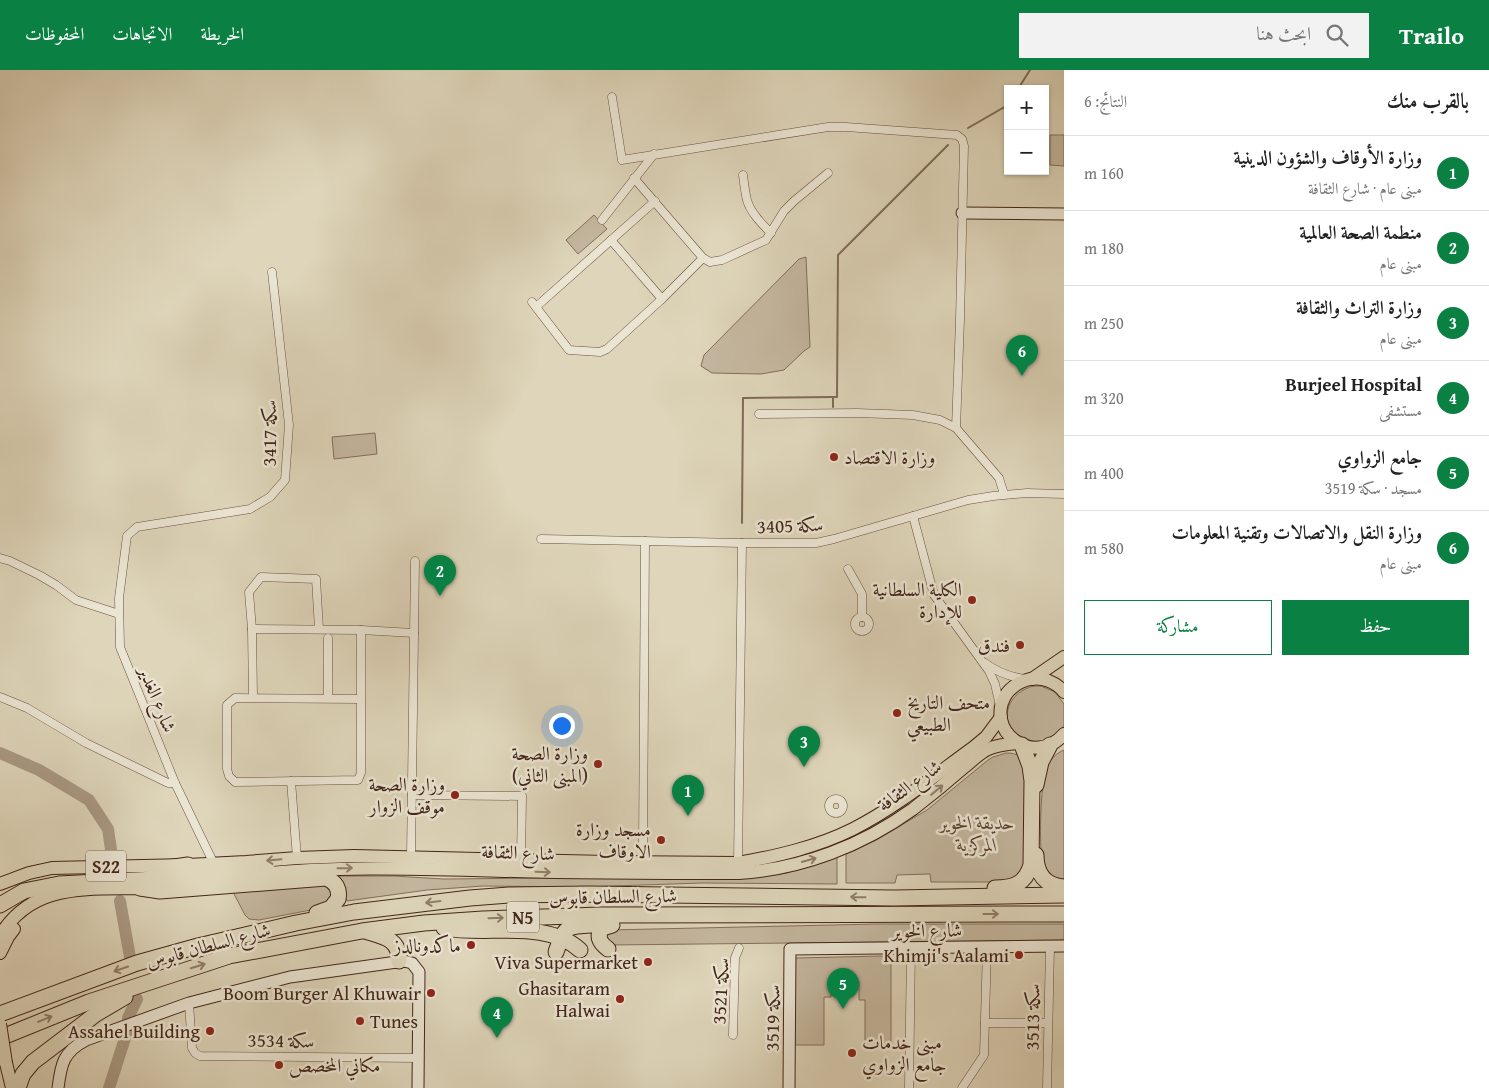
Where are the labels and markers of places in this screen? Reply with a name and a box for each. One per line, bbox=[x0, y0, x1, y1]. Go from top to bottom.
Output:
pin: 6 bbox=[1006, 335, 1038, 376]
place label: وزارة الاقتصاد bbox=[844, 443, 935, 471]
marker: وزارة الاقتصاد bbox=[828, 451, 840, 463]
pin: 2 bbox=[424, 555, 456, 596]
place label: الكلية السلطانية للإدارة bbox=[872, 575, 962, 626]
marker: الكلية السلطانية للإدارة bbox=[966, 594, 978, 606]
place label: فندق bbox=[978, 631, 1010, 659]
marker: فندق bbox=[1014, 639, 1026, 651]
place label: متحف التاريخ الطبيعي bbox=[907, 688, 990, 742]
marker: متحف التاريخ الطبيعي bbox=[891, 707, 903, 719]
pin: 3 bbox=[788, 726, 820, 767]
place label: وزارة الصحة (المبنى الثاني) bbox=[511, 739, 588, 791]
marker: وزارة الصحة (المبنى الثاني) bbox=[592, 758, 604, 770]
place label: وزارة الصحة موقف الزوار bbox=[367, 770, 445, 820]
pin: 1 bbox=[672, 775, 704, 816]
marker: وزارة الصحة موقف الزوار bbox=[449, 789, 461, 801]
place label: مسجد وزارة الاوقاف bbox=[576, 815, 651, 865]
marker: مسجد وزارة الاوقاف bbox=[655, 834, 667, 846]
place label: ماكدونالدز bbox=[392, 931, 461, 959]
marker: ماكدونالدز bbox=[465, 939, 477, 951]
place label: Khimji's Aalami bbox=[884, 941, 1009, 969]
place label: Viva Supermarket bbox=[494, 948, 638, 976]
marker: Khimji's Aalami bbox=[1013, 949, 1025, 961]
marker: Viva Supermarket bbox=[642, 956, 654, 968]
pin: 5 bbox=[827, 968, 859, 1009]
place label: Ghasitaram Halwai bbox=[518, 974, 610, 1024]
place label: Boom Burger Al Khuwair bbox=[223, 979, 421, 1007]
marker: Boom Burger Al Khuwair bbox=[425, 987, 437, 999]
marker: Ghasitaram Halwai bbox=[614, 993, 626, 1005]
pin: 4 bbox=[481, 997, 513, 1038]
place label: Tunes bbox=[370, 1007, 418, 1035]
marker: Tunes bbox=[354, 1015, 366, 1027]
place label: Assahel Building bbox=[68, 1017, 201, 1045]
marker: Assahel Building bbox=[204, 1025, 216, 1037]
place label: مبنى خدمات جامع الزواوي bbox=[862, 1028, 946, 1082]
marker: مبنى خدمات جامع الزواوي bbox=[846, 1047, 858, 1059]
place label: مكاني المخصص bbox=[289, 1051, 380, 1081]
marker: مكاني المخصص bbox=[273, 1059, 285, 1071]

